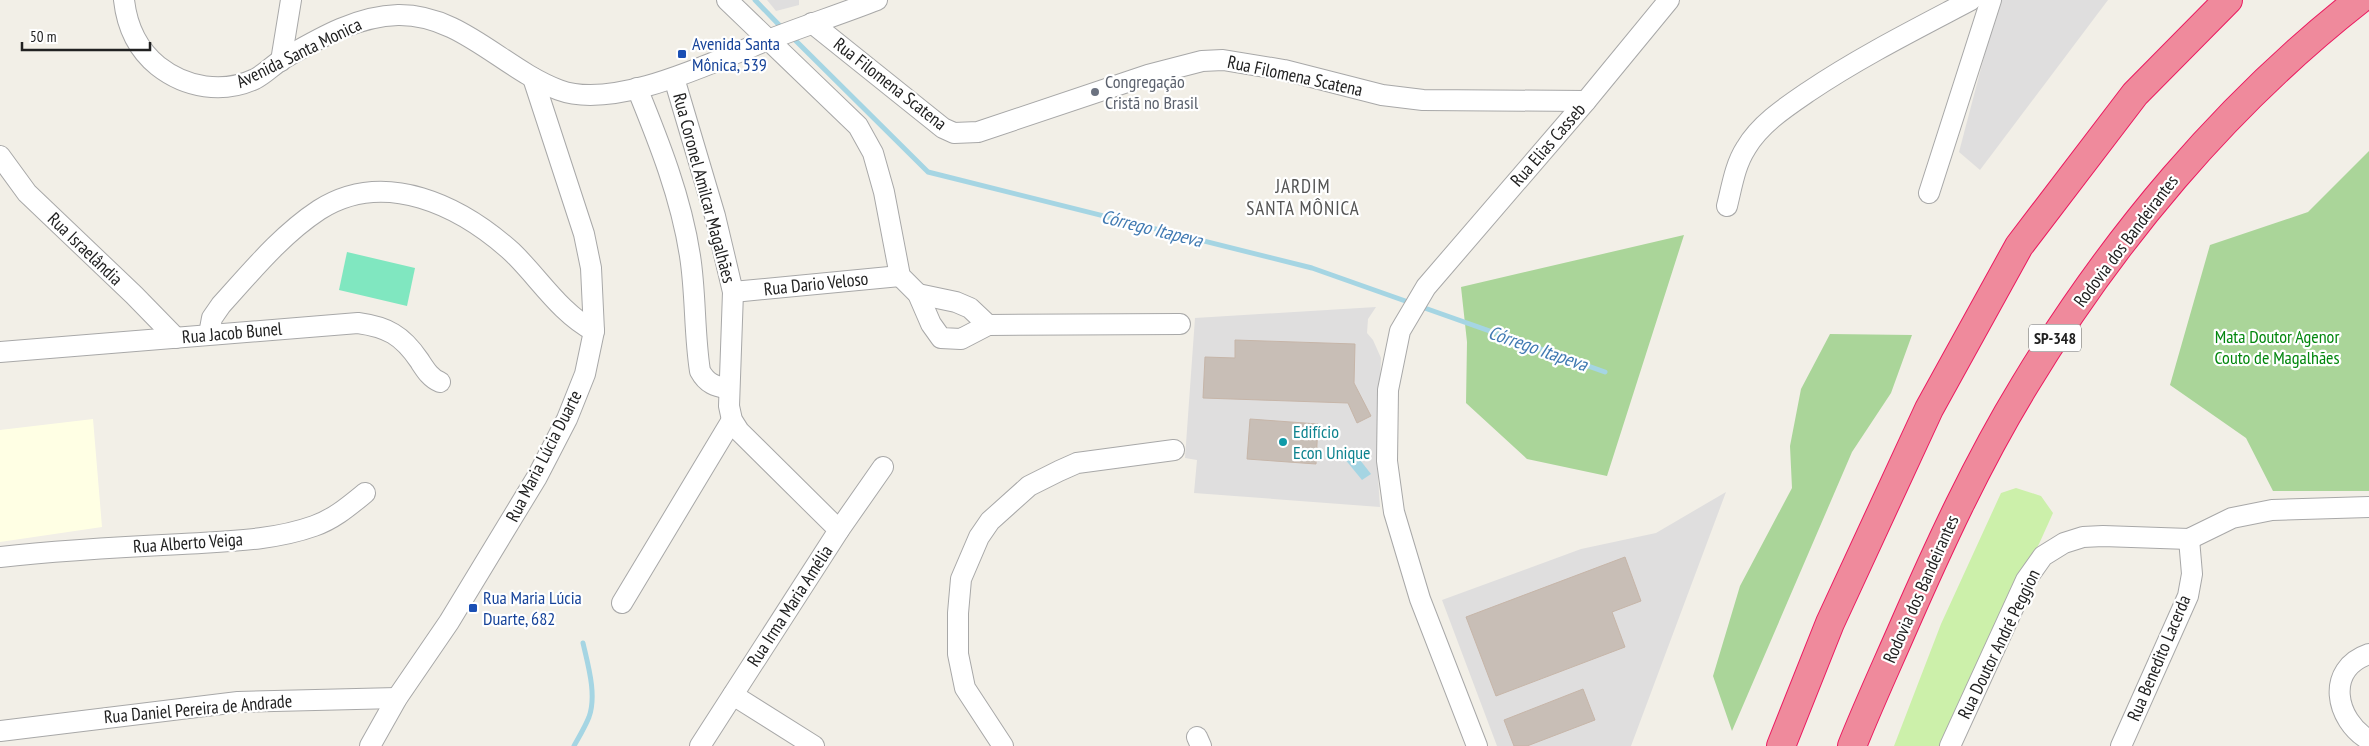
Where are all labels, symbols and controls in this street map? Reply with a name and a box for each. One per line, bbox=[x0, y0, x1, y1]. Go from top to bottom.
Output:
street label: Avenida Santa Monica bbox=[232, 12, 365, 93]
scale bar bbox=[22, 20, 150, 52]
text: 50 m bbox=[30, 27, 56, 46]
place label: Avenida Santa Mônica, 539 bbox=[692, 32, 780, 76]
street label: Rua Filomena Scatena bbox=[829, 32, 952, 135]
marker: Avenida Santa Mônica, 539 bbox=[676, 48, 688, 60]
street label: Rua Filomena Scatena bbox=[1225, 50, 1365, 101]
place label: Congregação Cristã no Brasil bbox=[1105, 70, 1199, 114]
marker: Congregação Cristã no Brasil bbox=[1089, 86, 1101, 98]
street label: Rua Coronel Amilcar Magalhães bbox=[668, 90, 741, 285]
street label: Rua Elias Casseb bbox=[1505, 98, 1590, 191]
street label: Rodovia dos Bandeirantes bbox=[2068, 170, 2183, 311]
district label: JARDIM SANTA MÔNICA bbox=[1246, 174, 1360, 220]
water label: Córrego Itapeva bbox=[1099, 204, 1206, 252]
street label: Rua Israelândia bbox=[43, 207, 128, 290]
street label: Rua Dario Veloso bbox=[763, 267, 869, 300]
street label: Rua Jacob Bunel bbox=[181, 317, 284, 348]
water label: Córrego Itapeva bbox=[1485, 320, 1592, 377]
road number: SP-348 bbox=[2029, 324, 2081, 352]
park label: Mata Doutor Agenor Couto de Magalhães bbox=[2214, 325, 2340, 369]
street label: Rua Maria Lúcia Duarte bbox=[500, 386, 587, 525]
place label: Edifício Econ Unique bbox=[1293, 420, 1371, 464]
marker: Edifício Econ Unique bbox=[1277, 436, 1289, 448]
street label: Rodovia dos Bandeirantes bbox=[1878, 511, 1963, 666]
street label: Rua Alberto Veiga bbox=[132, 527, 244, 558]
street label: Rua Irma Maria Amélia bbox=[742, 541, 837, 671]
street label: Rua Doutor André Peggion bbox=[1952, 565, 2045, 722]
place label: Rua Maria Lúcia Duarte, 682 bbox=[483, 586, 582, 630]
street label: Rua Benedito Lacerda bbox=[2122, 591, 2195, 724]
marker: Rua Maria Lúcia Duarte, 682 bbox=[467, 602, 479, 614]
street label: Rua Daniel Pereira de Andrade bbox=[103, 689, 293, 728]

